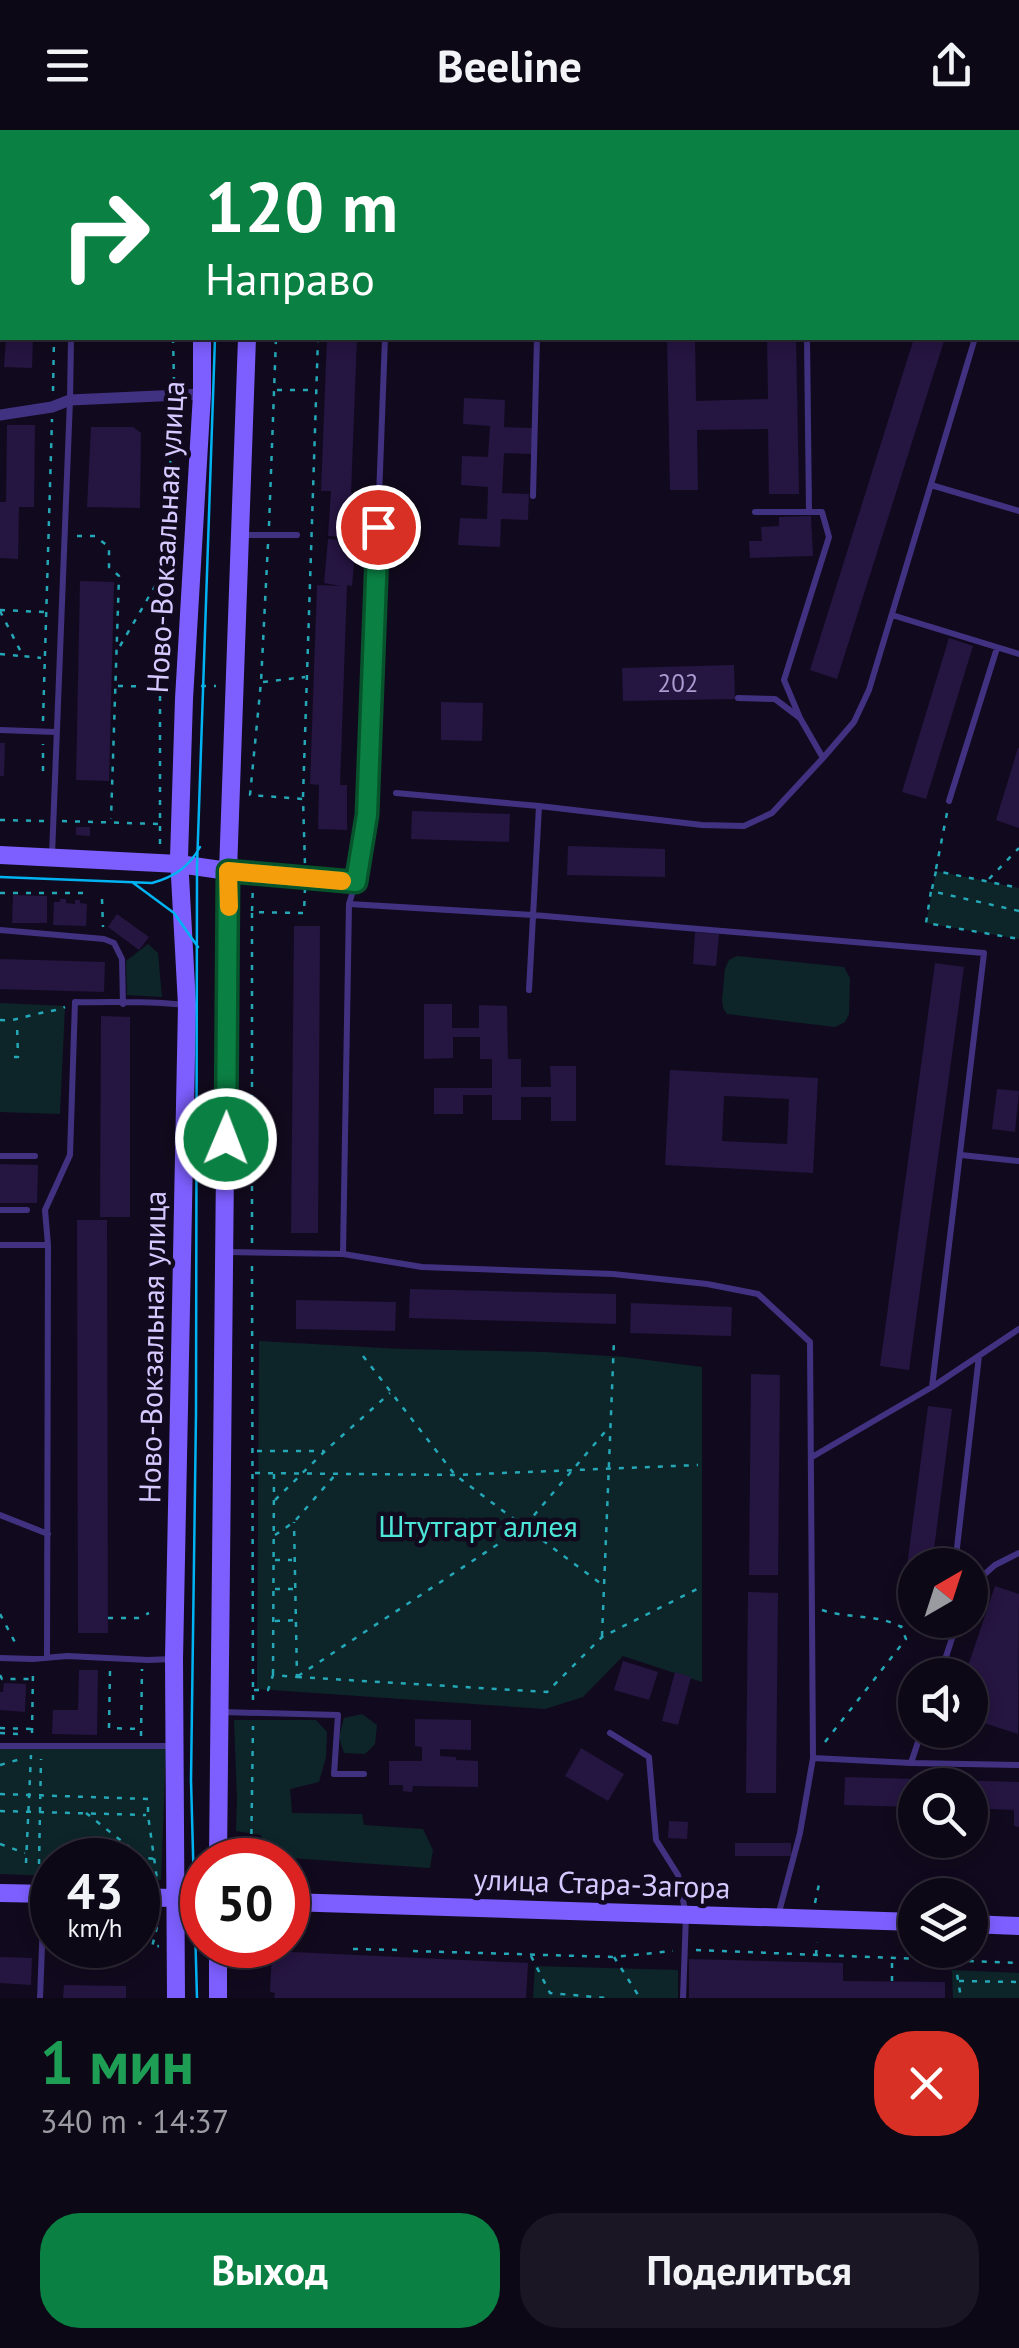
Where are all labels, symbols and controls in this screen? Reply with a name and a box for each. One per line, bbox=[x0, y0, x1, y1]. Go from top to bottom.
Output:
text: Beeline bbox=[437, 36, 582, 94]
icon: menu bbox=[40, 38, 95, 93]
icon: share bbox=[924, 38, 979, 93]
text: 120 m bbox=[205, 161, 398, 251]
icon: right bbox=[40, 170, 170, 300]
text: Направо bbox=[205, 249, 375, 307]
street label: Ново-Вокзальная улица bbox=[137, 380, 192, 694]
pin bbox=[336, 485, 421, 570]
icon: arrive bbox=[351, 500, 406, 555]
house number: 202 bbox=[658, 667, 698, 699]
position arrow bbox=[174, 1087, 278, 1191]
street label: Ново-Вокзальная улица bbox=[129, 1190, 174, 1504]
park label: Штутгарт аллея bbox=[378, 1506, 578, 1545]
north arrow bbox=[898, 1548, 988, 1638]
map controls bbox=[898, 1548, 988, 1968]
button: sound bbox=[898, 1658, 988, 1748]
button: search bbox=[898, 1768, 988, 1858]
speed limit sign: 50 bbox=[180, 1838, 310, 1968]
text: 43 bbox=[67, 1858, 123, 1923]
street label: улица Стара-Загора bbox=[473, 1859, 731, 1906]
button: layers bbox=[898, 1878, 988, 1968]
text: km/h bbox=[68, 1912, 122, 1944]
text: 1 мин bbox=[40, 2023, 194, 2101]
button: close bbox=[874, 2031, 979, 2136]
text: 340 m · 14:37 bbox=[40, 2100, 229, 2142]
button: Выход bbox=[40, 2213, 500, 2328]
button: Поделиться bbox=[520, 2213, 979, 2328]

